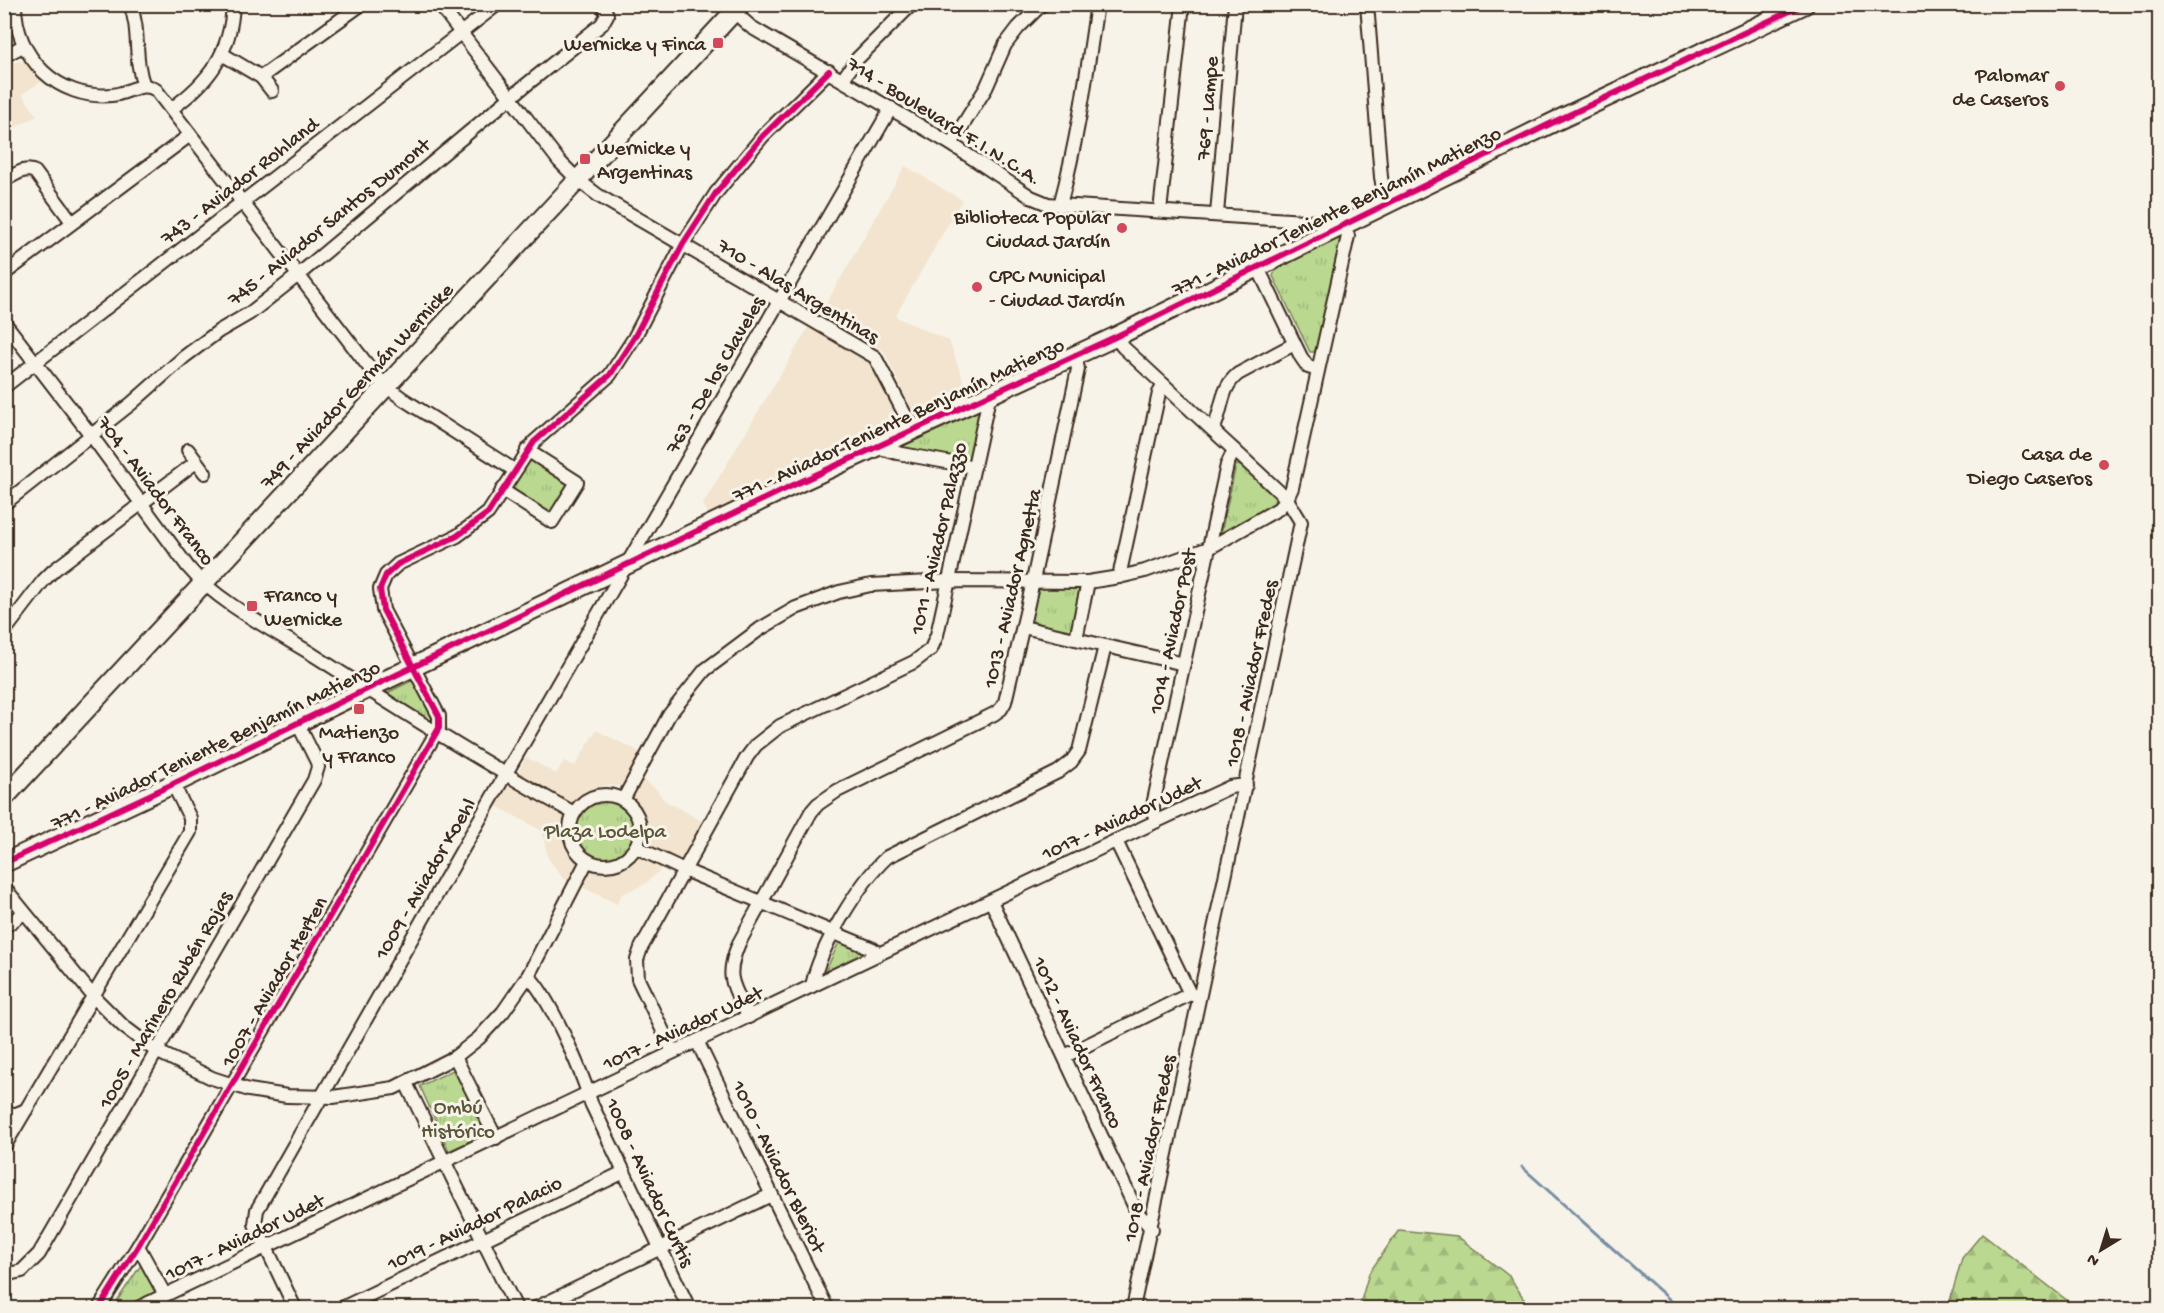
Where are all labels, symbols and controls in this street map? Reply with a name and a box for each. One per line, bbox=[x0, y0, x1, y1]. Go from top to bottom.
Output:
place label: Wernicke y Finca bbox=[564, 34, 707, 59]
marker: Wernicke y Finca bbox=[711, 36, 725, 50]
street label: 714 - Boulevard F.I.N.C.A. bbox=[840, 52, 1045, 193]
street label: 769 - Lampe bbox=[1192, 54, 1227, 162]
place label: Palomar de Caseros bbox=[1952, 65, 2050, 114]
marker: Palomar de Caseros bbox=[2053, 79, 2067, 93]
street label: 743 - Aviador Rohland bbox=[156, 112, 326, 253]
street label: 771 - Aviador Teniente Benjamín Matienzo bbox=[1168, 122, 1506, 304]
street label: 745 - Aviador Santos Dumont bbox=[223, 133, 438, 314]
place label: Wernicke y Argentinas bbox=[597, 138, 693, 187]
marker: Wernicke y Argentinas bbox=[578, 152, 592, 166]
place label: Biblioteca Popular Ciudad Jardín bbox=[953, 207, 1112, 256]
marker: Biblioteca Popular Ciudad Jardín bbox=[1115, 221, 1129, 235]
street label: 710 - Alas Argentinas bbox=[711, 234, 884, 352]
place label: CPC Municipal - Ciudad Jardín bbox=[989, 266, 1125, 315]
street label: 749 - Aviador Germán Wernicke bbox=[256, 278, 461, 496]
marker: CPC Municipal - Ciudad Jardín bbox=[970, 280, 984, 294]
street label: 763 - De los Claveles bbox=[661, 291, 773, 460]
street label: 771 - Aviador Teniente Benjamín Matienzo bbox=[729, 334, 1069, 511]
street label: 704 - Aviador Franco bbox=[89, 412, 219, 572]
street label: 1011 - Aviador Palazzo bbox=[906, 440, 975, 638]
place label: Casa de Diego Caseros bbox=[1965, 444, 2093, 493]
marker: Casa de Diego Caseros bbox=[2097, 458, 2111, 472]
street label: 1013 - Aviador Agnetta bbox=[979, 485, 1050, 692]
street label: 1014 - Aviador Post bbox=[1145, 545, 1205, 717]
street label: 1018 - Aviador Fredes bbox=[1221, 577, 1286, 770]
place label: Franco y Wernicke bbox=[263, 585, 343, 634]
marker: Franco y Wernicke bbox=[245, 599, 259, 613]
street label: 771 - Aviador Teniente Benjamín Matienzo bbox=[47, 656, 385, 838]
marker: Matienzo y Franco bbox=[352, 702, 366, 716]
place label: Matienzo y Franco bbox=[319, 722, 399, 771]
street label: 1017 - Aviador Udet bbox=[1038, 771, 1209, 869]
street label: 1009 - Aviador Koehl bbox=[370, 795, 483, 966]
park label: Plaza Lodelpa bbox=[543, 821, 667, 846]
street label: 1005 - Marinero Rubén Rojas bbox=[94, 886, 240, 1115]
street label: 1007 - Aviador Herten bbox=[216, 893, 335, 1073]
street label: 1012 - Aviador Franco bbox=[1025, 953, 1127, 1134]
street label: 1017 - Aviador Udet bbox=[599, 981, 770, 1079]
street label: 1018 - Aviador Fredes bbox=[1119, 1052, 1184, 1245]
street label: 1010 - Aviador Bleriot bbox=[724, 1076, 830, 1260]
street label: 1008 - Aviador Curtis bbox=[597, 1094, 698, 1273]
park label: Ombú Histórico bbox=[421, 1097, 495, 1146]
street label: 1019 - Aviador Palacio bbox=[383, 1172, 567, 1279]
street label: 1017 - Aviador Udet bbox=[161, 1189, 331, 1289]
north arrow bbox=[2071, 1220, 2131, 1280]
text: N bbox=[2084, 1248, 2104, 1270]

